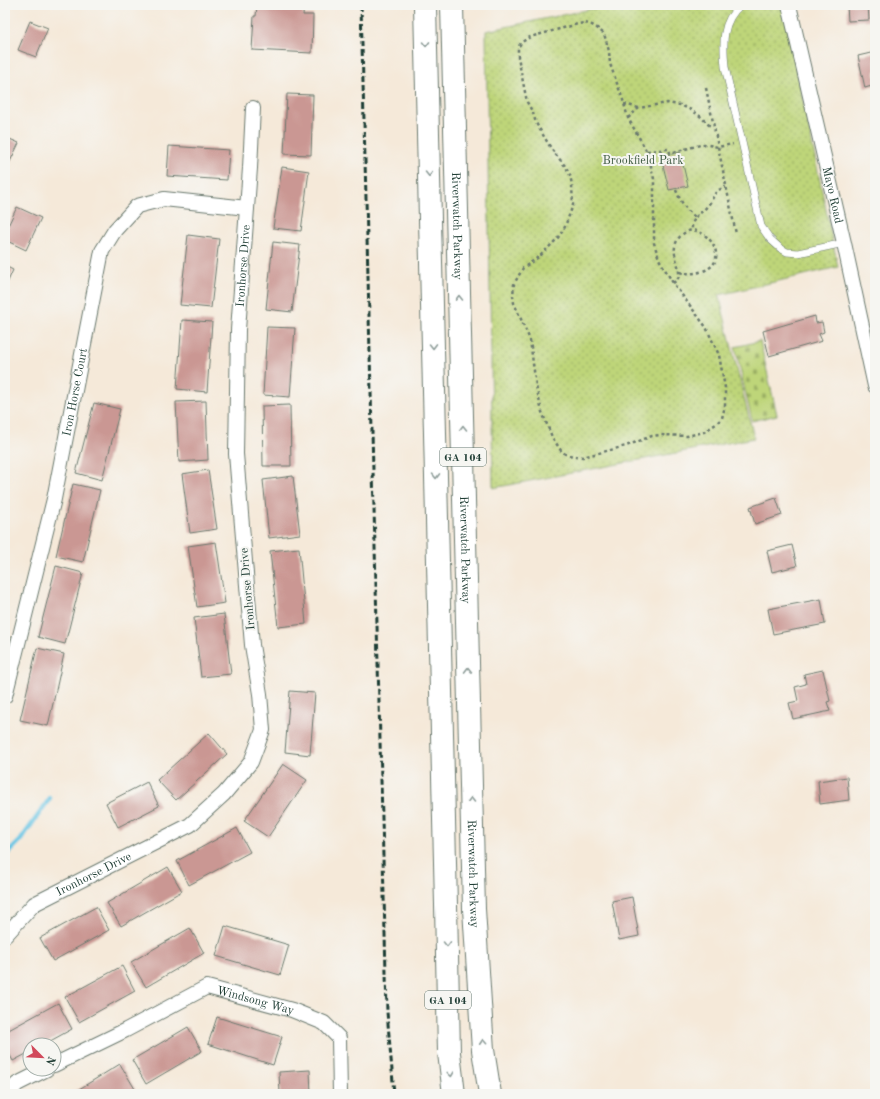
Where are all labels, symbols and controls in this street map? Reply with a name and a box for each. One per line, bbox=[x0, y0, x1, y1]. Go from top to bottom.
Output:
one-way arrow bbox=[422, 41, 430, 47]
park label: Brookfield Park bbox=[603, 155, 683, 167]
street label: Mayo Road bbox=[820, 166, 844, 225]
one-way arrow bbox=[425, 171, 433, 177]
street label: Riverwatch Parkway bbox=[449, 172, 464, 281]
street label: Ironhorse Drive bbox=[235, 224, 253, 307]
one-way arrow bbox=[455, 295, 464, 301]
one-way arrow bbox=[429, 343, 437, 349]
street label: Iron Horse Court bbox=[61, 347, 90, 437]
one-way arrow bbox=[458, 425, 467, 431]
road number: GA 104 bbox=[440, 448, 486, 466]
one-way arrow bbox=[432, 473, 440, 479]
street label: Riverwatch Parkway bbox=[457, 496, 472, 605]
street label: Ironhorse Drive bbox=[238, 547, 258, 630]
one-way arrow bbox=[464, 667, 472, 673]
one-way arrow bbox=[467, 797, 476, 803]
street label: Riverwatch Parkway bbox=[465, 820, 480, 929]
street label: Ironhorse Drive bbox=[55, 851, 134, 899]
one-way arrow bbox=[443, 941, 451, 947]
street label: Windsong Way bbox=[215, 985, 296, 1017]
road number: GA 104 bbox=[425, 991, 471, 1009]
north arrow bbox=[22, 1037, 62, 1077]
one-way arrow bbox=[478, 1039, 487, 1045]
text: N bbox=[43, 1054, 56, 1067]
one-way arrow bbox=[446, 1071, 455, 1077]

